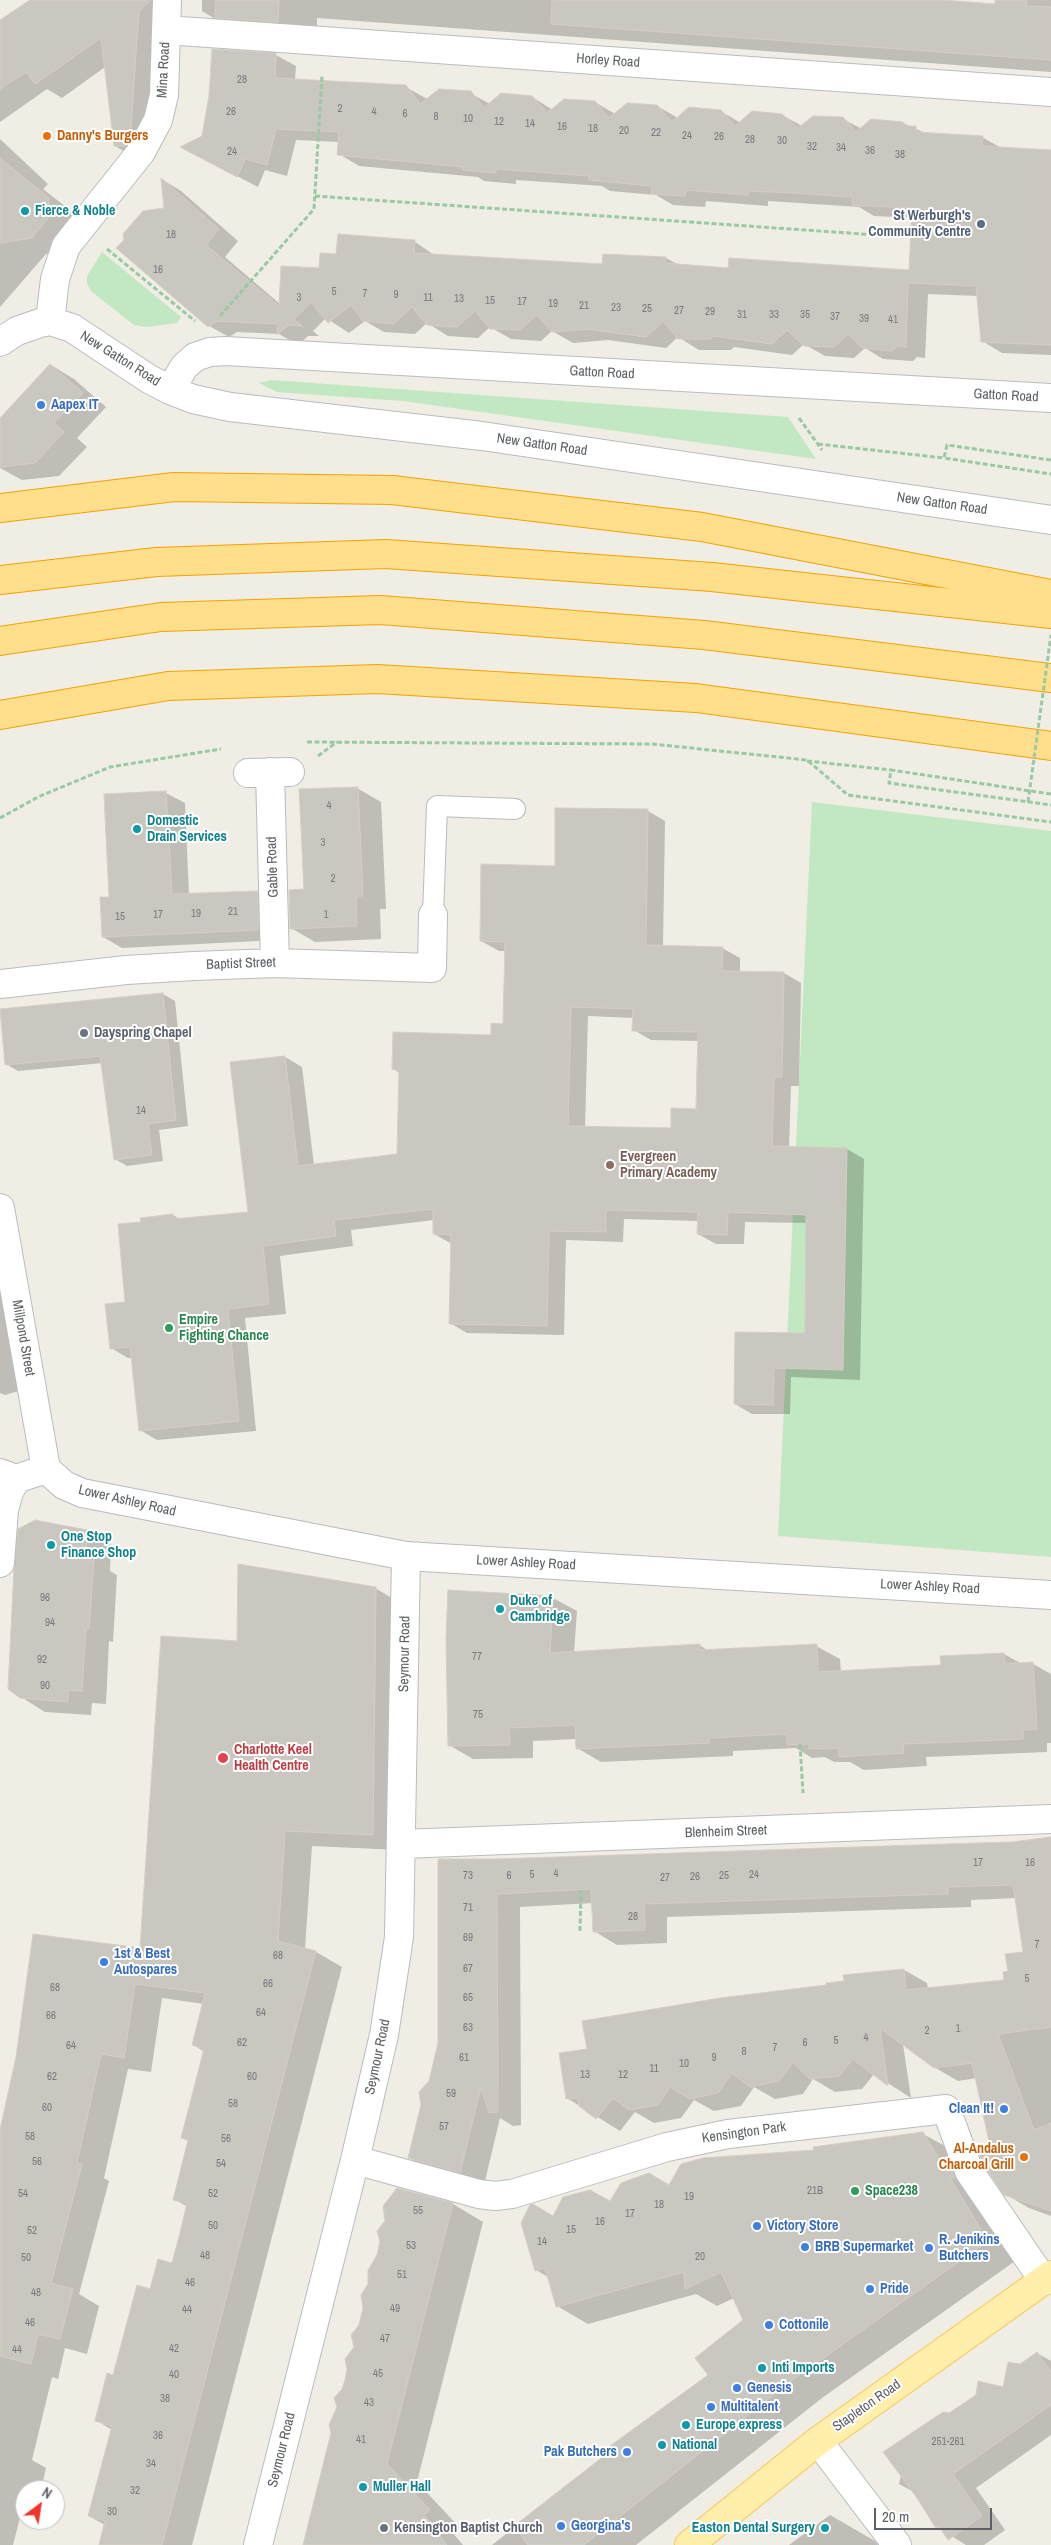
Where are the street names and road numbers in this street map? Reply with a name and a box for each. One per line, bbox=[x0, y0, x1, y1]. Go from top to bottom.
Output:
street label: Mina Road bbox=[154, 42, 174, 98]
street label: Horley Road bbox=[576, 50, 640, 72]
street label: New Gatton Road bbox=[77, 328, 163, 390]
street label: Gatton Road bbox=[569, 363, 635, 383]
street label: Gatton Road bbox=[973, 386, 1039, 406]
street label: New Gatton Road bbox=[496, 430, 588, 460]
street label: New Gatton Road bbox=[896, 489, 988, 519]
street label: Gable Road bbox=[264, 836, 282, 898]
street label: Baptist Street bbox=[206, 954, 276, 974]
street label: Millpond Street bbox=[8, 1299, 38, 1377]
street label: Lower Ashley Road bbox=[77, 1482, 177, 1520]
street label: Lower Ashley Road bbox=[476, 1552, 576, 1574]
street label: Lower Ashley Road bbox=[880, 1576, 980, 1598]
street label: Seymour Road bbox=[396, 1616, 414, 1692]
street label: Blenheim Street bbox=[685, 1822, 767, 1842]
street label: Seymour Road bbox=[362, 2018, 394, 2096]
street label: Kensington Park bbox=[701, 2119, 787, 2147]
street label: Stapleton Road bbox=[830, 2376, 904, 2436]
street label: Seymour Road bbox=[265, 2411, 299, 2489]

